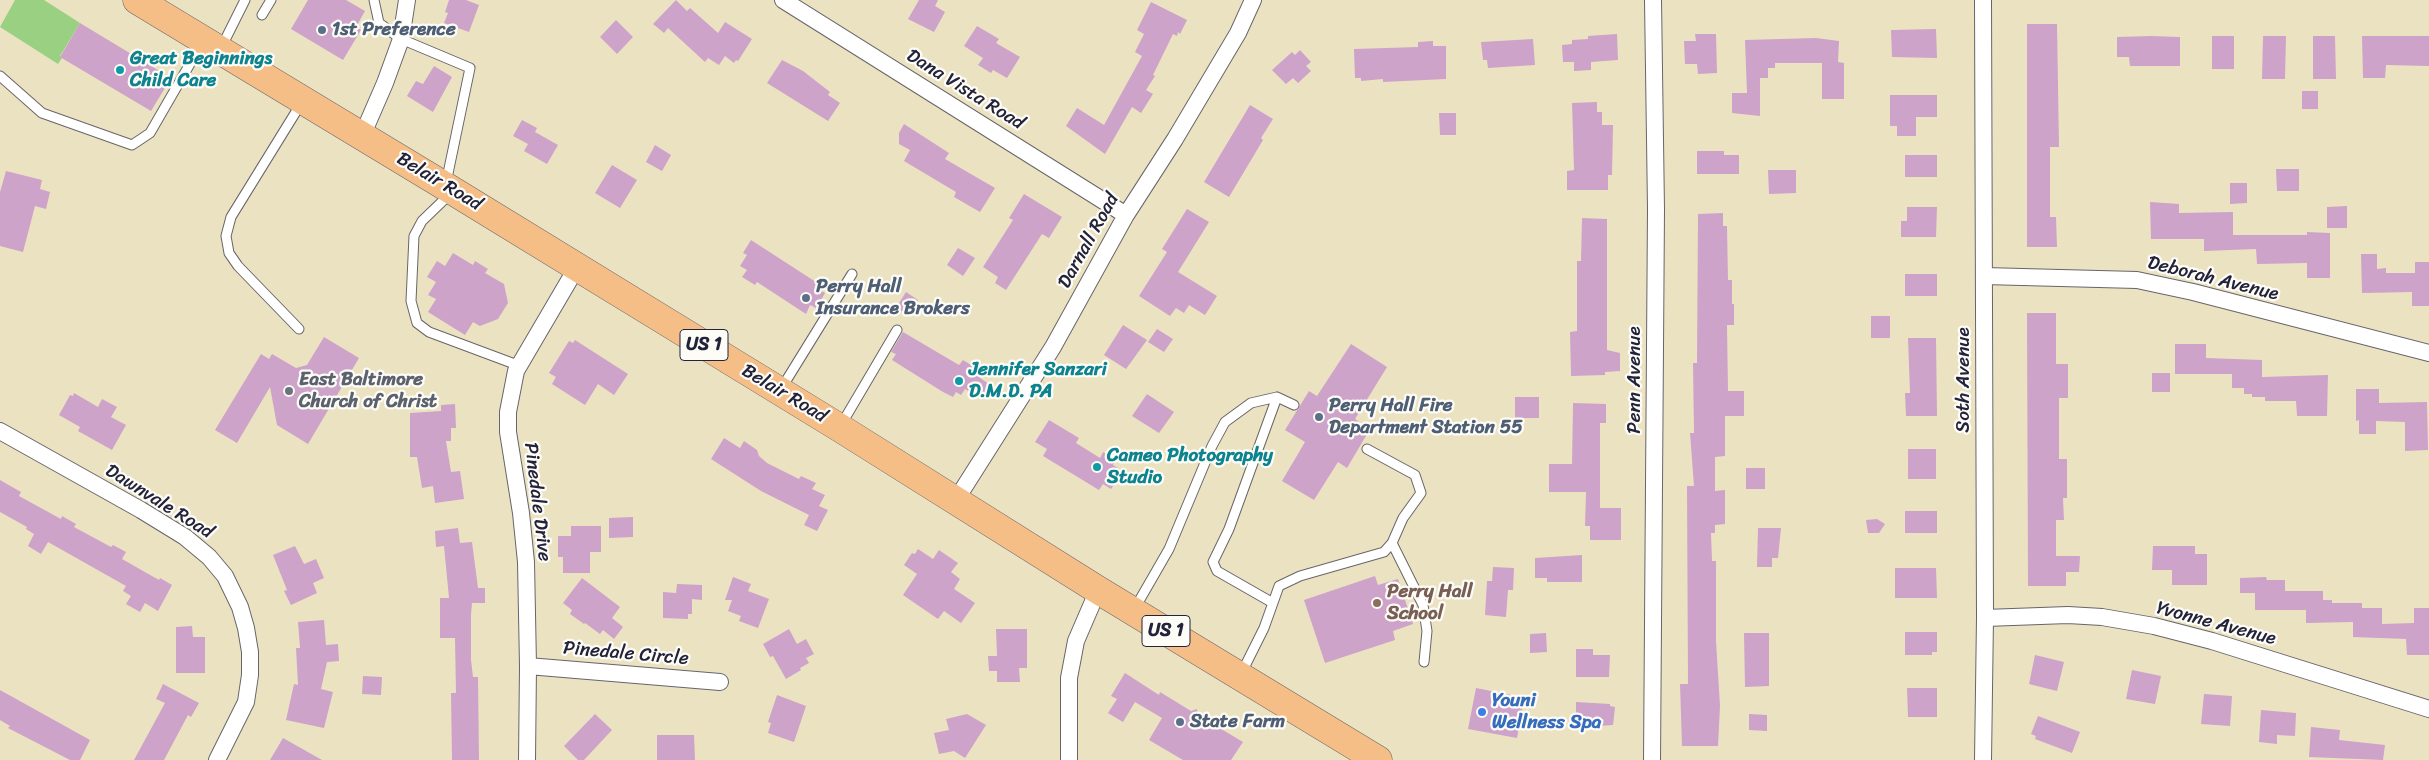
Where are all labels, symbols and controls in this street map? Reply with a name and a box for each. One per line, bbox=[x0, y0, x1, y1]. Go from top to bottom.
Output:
place label: 1st Preference bbox=[332, 19, 456, 41]
marker: 1st Preference bbox=[316, 24, 328, 36]
street label: Dana Vista Road bbox=[902, 45, 1028, 135]
place label: Great Beginnings Child Care bbox=[130, 48, 272, 92]
marker: Great Beginnings Child Care bbox=[114, 64, 126, 76]
street label: Belair Road bbox=[392, 148, 486, 216]
street label: Darnall Road bbox=[1054, 190, 1124, 292]
street label: Deborah Avenue bbox=[2145, 252, 2281, 306]
place label: Perry Hall Insurance Brokers bbox=[816, 276, 970, 320]
marker: Perry Hall Insurance Brokers bbox=[800, 292, 812, 304]
street label: Penn Avenue bbox=[1624, 326, 1646, 434]
street label: Soth Avenue bbox=[1953, 327, 1975, 433]
road number: US 1 bbox=[680, 330, 728, 360]
place label: Jennifer Sanzari D.M.D. PA bbox=[969, 359, 1107, 403]
street label: Belair Road bbox=[737, 360, 831, 428]
place label: East Baltimore Church of Christ bbox=[299, 369, 437, 413]
marker: Jennifer Sanzari D.M.D. PA bbox=[953, 375, 965, 387]
marker: East Baltimore Church of Christ bbox=[283, 385, 295, 397]
place label: Perry Hall Fire Department Station 55 bbox=[1329, 395, 1523, 439]
marker: Perry Hall Fire Department Station 55 bbox=[1313, 411, 1325, 423]
street label: Pinedale Drive bbox=[518, 441, 556, 563]
place label: Cameo Photography Studio bbox=[1107, 445, 1273, 489]
street label: Dawnvale Road bbox=[101, 460, 217, 544]
marker: Cameo Photography Studio bbox=[1091, 461, 1103, 473]
place label: Perry Hall School bbox=[1387, 581, 1472, 625]
marker: Perry Hall School bbox=[1371, 597, 1383, 609]
street label: Yvonne Avenue bbox=[2154, 597, 2278, 651]
road number: US 1 bbox=[1142, 616, 1190, 646]
street label: Pinedale Circle bbox=[562, 637, 690, 671]
place label: Youni Wellness Spa bbox=[1492, 690, 1601, 734]
marker: Youni Wellness Spa bbox=[1476, 706, 1488, 718]
place label: State Farm bbox=[1190, 711, 1285, 733]
marker: State Farm bbox=[1174, 716, 1186, 728]

